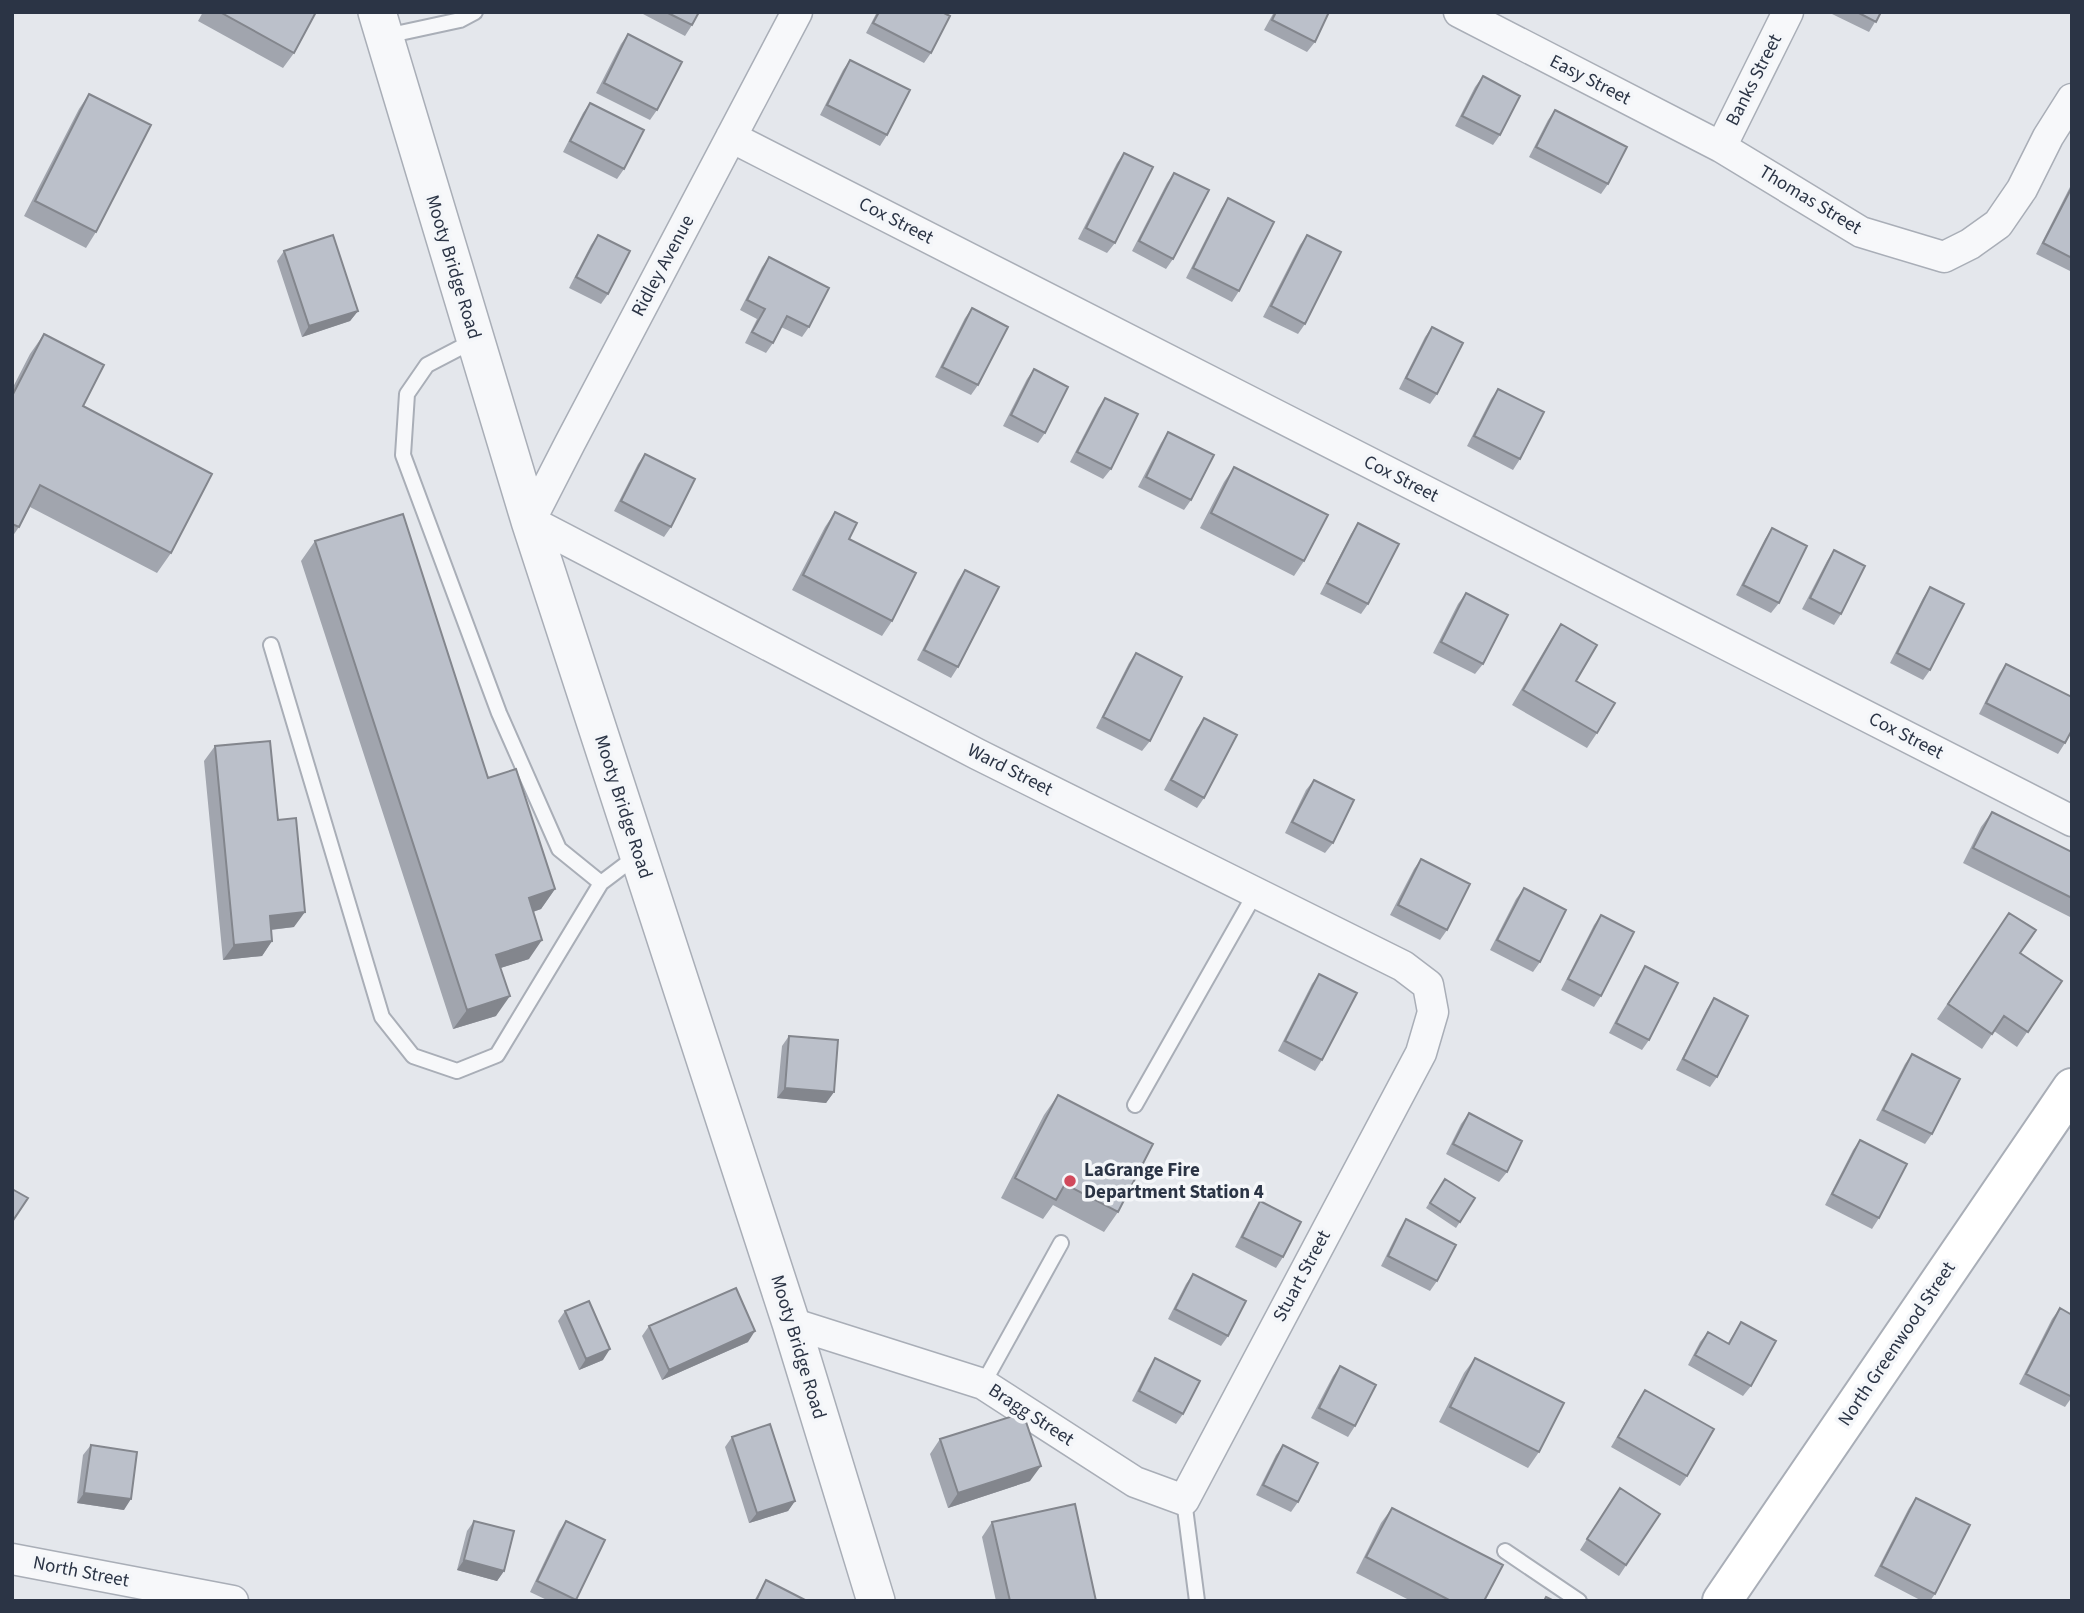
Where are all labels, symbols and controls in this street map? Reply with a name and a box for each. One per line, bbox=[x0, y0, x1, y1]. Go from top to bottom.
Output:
street label: Banks Street bbox=[1719, 29, 1789, 131]
street label: Easy Street bbox=[1545, 48, 1636, 112]
street label: Thomas Street bbox=[1754, 159, 1867, 242]
street label: Cox Street bbox=[854, 191, 939, 252]
street label: Mooty Bridge Road bbox=[418, 192, 488, 342]
street label: Ridley Avenue bbox=[625, 210, 701, 322]
street label: Cox Street bbox=[1359, 449, 1444, 510]
street label: Cox Street bbox=[1864, 706, 1949, 767]
street label: Mooty Bridge Road bbox=[587, 732, 659, 882]
street label: Ward Street bbox=[963, 737, 1058, 803]
place label: LaGrange Fire Department Station 4 bbox=[1084, 1157, 1264, 1206]
marker: LaGrange Fire Department Station 4 bbox=[1062, 1173, 1078, 1189]
street label: Stuart Street bbox=[1267, 1225, 1338, 1327]
street label: North Greenwood Street bbox=[1832, 1256, 1963, 1432]
street label: Mooty Bridge Road bbox=[763, 1272, 833, 1422]
street label: Bragg Street bbox=[983, 1377, 1080, 1453]
street label: North Street bbox=[31, 1549, 132, 1595]

